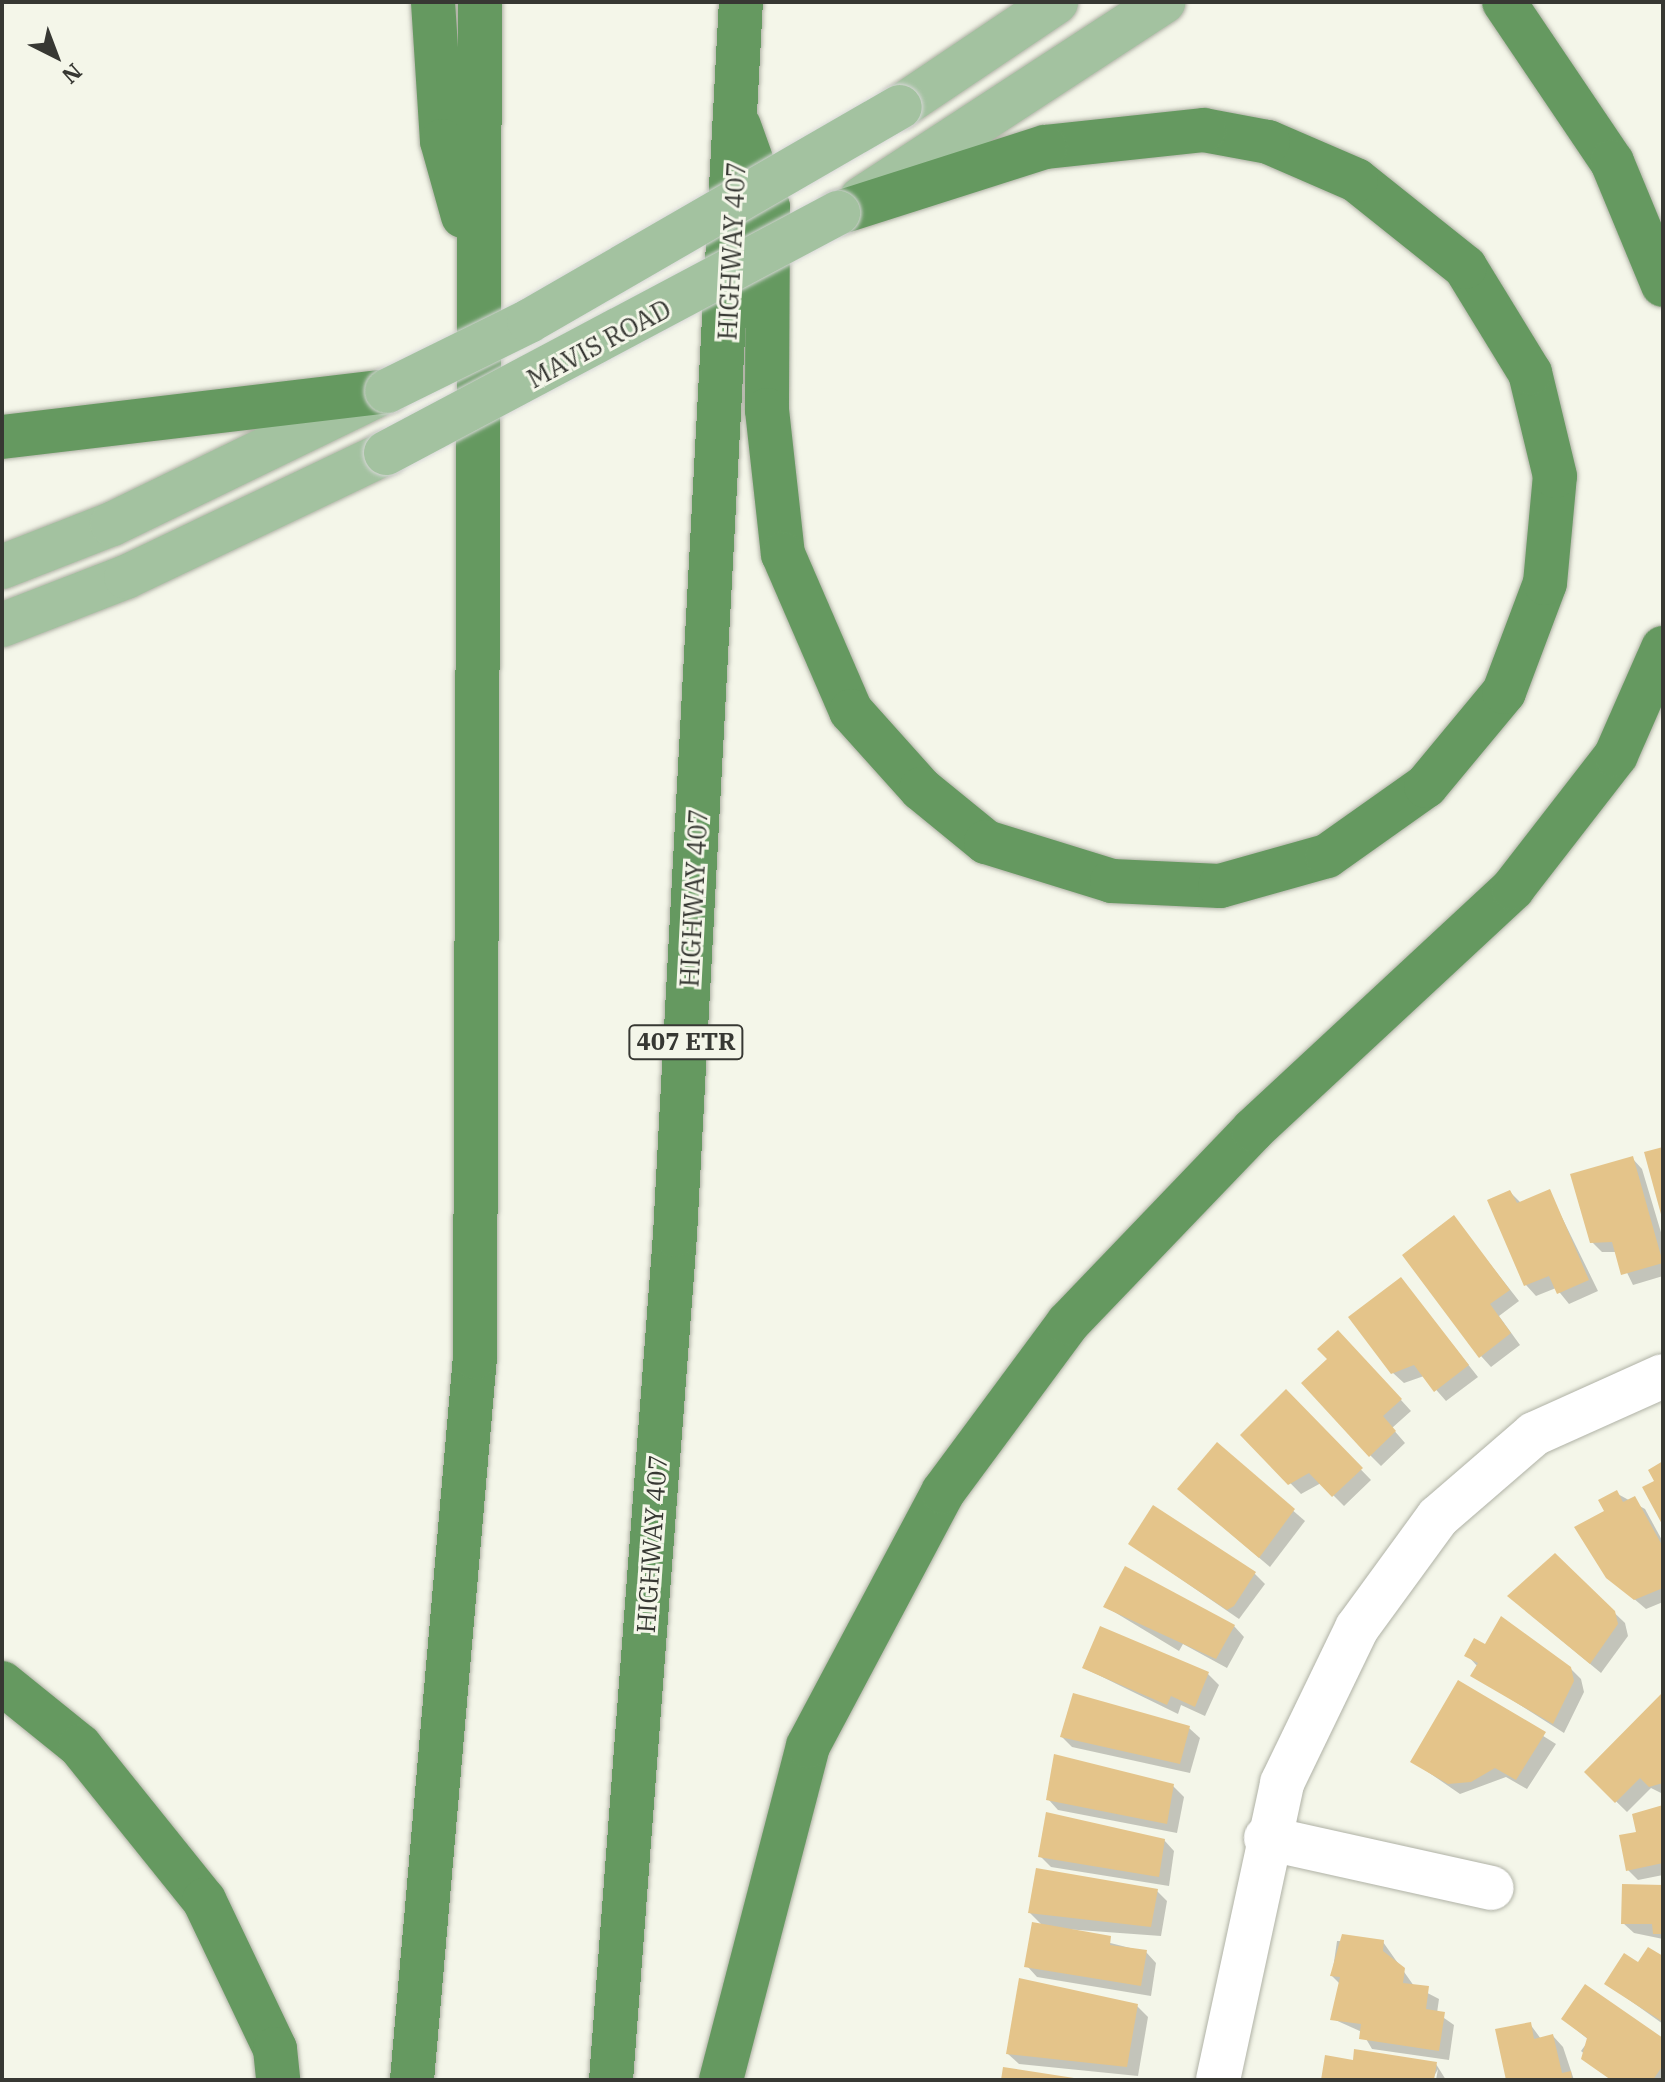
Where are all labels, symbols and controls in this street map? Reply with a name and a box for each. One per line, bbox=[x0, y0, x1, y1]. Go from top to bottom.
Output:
north arrow bbox=[16, 16, 96, 96]
text: N bbox=[56, 58, 89, 91]
street label: HIGHWAY 407 bbox=[712, 161, 752, 341]
street label: MAVIS ROAD bbox=[522, 293, 676, 395]
street label: HIGHWAY 407 bbox=[674, 808, 714, 988]
road number: 407 ETR bbox=[628, 1022, 744, 1062]
street label: HIGHWAY 407 bbox=[630, 1454, 674, 1634]

